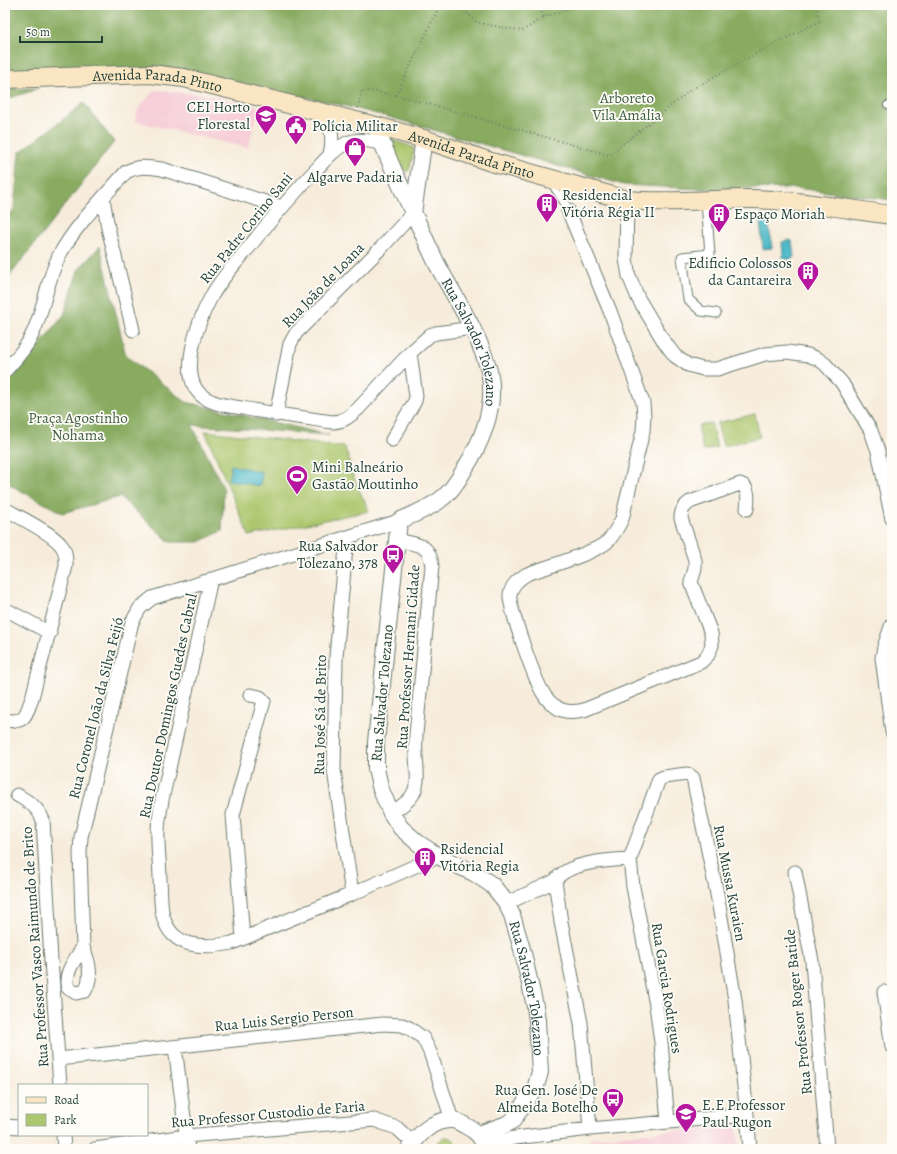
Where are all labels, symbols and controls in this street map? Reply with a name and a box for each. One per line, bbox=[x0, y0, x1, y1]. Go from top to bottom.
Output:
scale bar bbox=[20, 18, 102, 44]
text: 50 m bbox=[26, 24, 50, 40]
street label: Avenida Parada Pinto bbox=[91, 64, 224, 97]
park label: Arboreto Vila Amália bbox=[591, 88, 662, 125]
place label: CEI Horto Florestal bbox=[187, 97, 250, 134]
school or university icon: CEI Horto Florestal bbox=[253, 103, 279, 136]
public building icon: Polícia Militar bbox=[283, 113, 309, 146]
place label: Polícia Militar bbox=[312, 116, 398, 136]
street label: Avenida Parada Pinto bbox=[406, 125, 537, 184]
shop icon: Algarve Padaria bbox=[342, 135, 368, 168]
place label: Algarve Padaria bbox=[306, 167, 403, 187]
street label: Rua Padre Corino Sani bbox=[195, 168, 297, 288]
place label: Residencial Vitória Régia II bbox=[561, 185, 655, 222]
building icon: Residencial Vitória Régia II bbox=[534, 191, 560, 224]
building icon: Espaço Moriah bbox=[706, 201, 732, 234]
place label: Espaço Moriah bbox=[734, 204, 825, 224]
street label: Rua João de Loana bbox=[277, 238, 369, 332]
place label: Edificio Colossos da Cantareira bbox=[688, 253, 792, 290]
building icon: Edificio Colossos da Cantareira bbox=[795, 259, 821, 292]
street label: Rua Salvador Tolezano bbox=[437, 274, 501, 408]
park label: Praça Agostinho Nohama bbox=[28, 408, 128, 445]
place label: Mini Balneário Gastão Moutinho bbox=[312, 457, 418, 494]
sports icon: Mini Balneário Gastão Moutinho bbox=[284, 463, 310, 496]
place label: Rua Salvador Tolezano, 378 bbox=[297, 536, 378, 573]
bus stop icon: Rua Salvador Tolezano, 378 bbox=[380, 542, 406, 575]
street label: Rua Professor Hernani Cidade bbox=[392, 564, 424, 750]
street label: Rua Doutor Domingos Guedes Cabral bbox=[134, 591, 202, 820]
street label: Rua Coronel João da Silva Feijó bbox=[64, 615, 128, 801]
street label: Rua Salvador Tolezano bbox=[366, 624, 398, 762]
street label: Rua José Sá de Brito bbox=[309, 654, 331, 776]
street label: Rua Mussa Kuraien bbox=[709, 823, 751, 943]
street label: Rua Professor Vasco Raimundo de Brito bbox=[17, 826, 53, 1068]
place label: Rsidencial Vitória Regia bbox=[439, 839, 519, 876]
building icon: Rsidencial Vitória Regia bbox=[412, 845, 438, 878]
street label: Rua Salvador Tolezano bbox=[504, 918, 549, 1056]
street label: Rua Garcia Rodrigues bbox=[647, 921, 687, 1055]
street label: Rua Professor Roger Batide bbox=[779, 928, 817, 1096]
street label: Rua Luis Sergio Person bbox=[213, 1002, 355, 1036]
place label: Rua Gen. José De Almeida Botelho bbox=[495, 1080, 598, 1117]
legend bbox=[18, 1084, 148, 1136]
bus stop icon: Rua Gen. José De Almeida Botelho bbox=[600, 1086, 626, 1119]
text: Road bbox=[54, 1092, 80, 1108]
place label: E.E Professor Paul Rugon bbox=[702, 1095, 785, 1132]
street label: Rua Professor Custodio de Faria bbox=[170, 1096, 366, 1132]
school or university icon: E.E Professor Paul Rugon bbox=[673, 1101, 699, 1134]
text: Park bbox=[54, 1112, 77, 1128]

